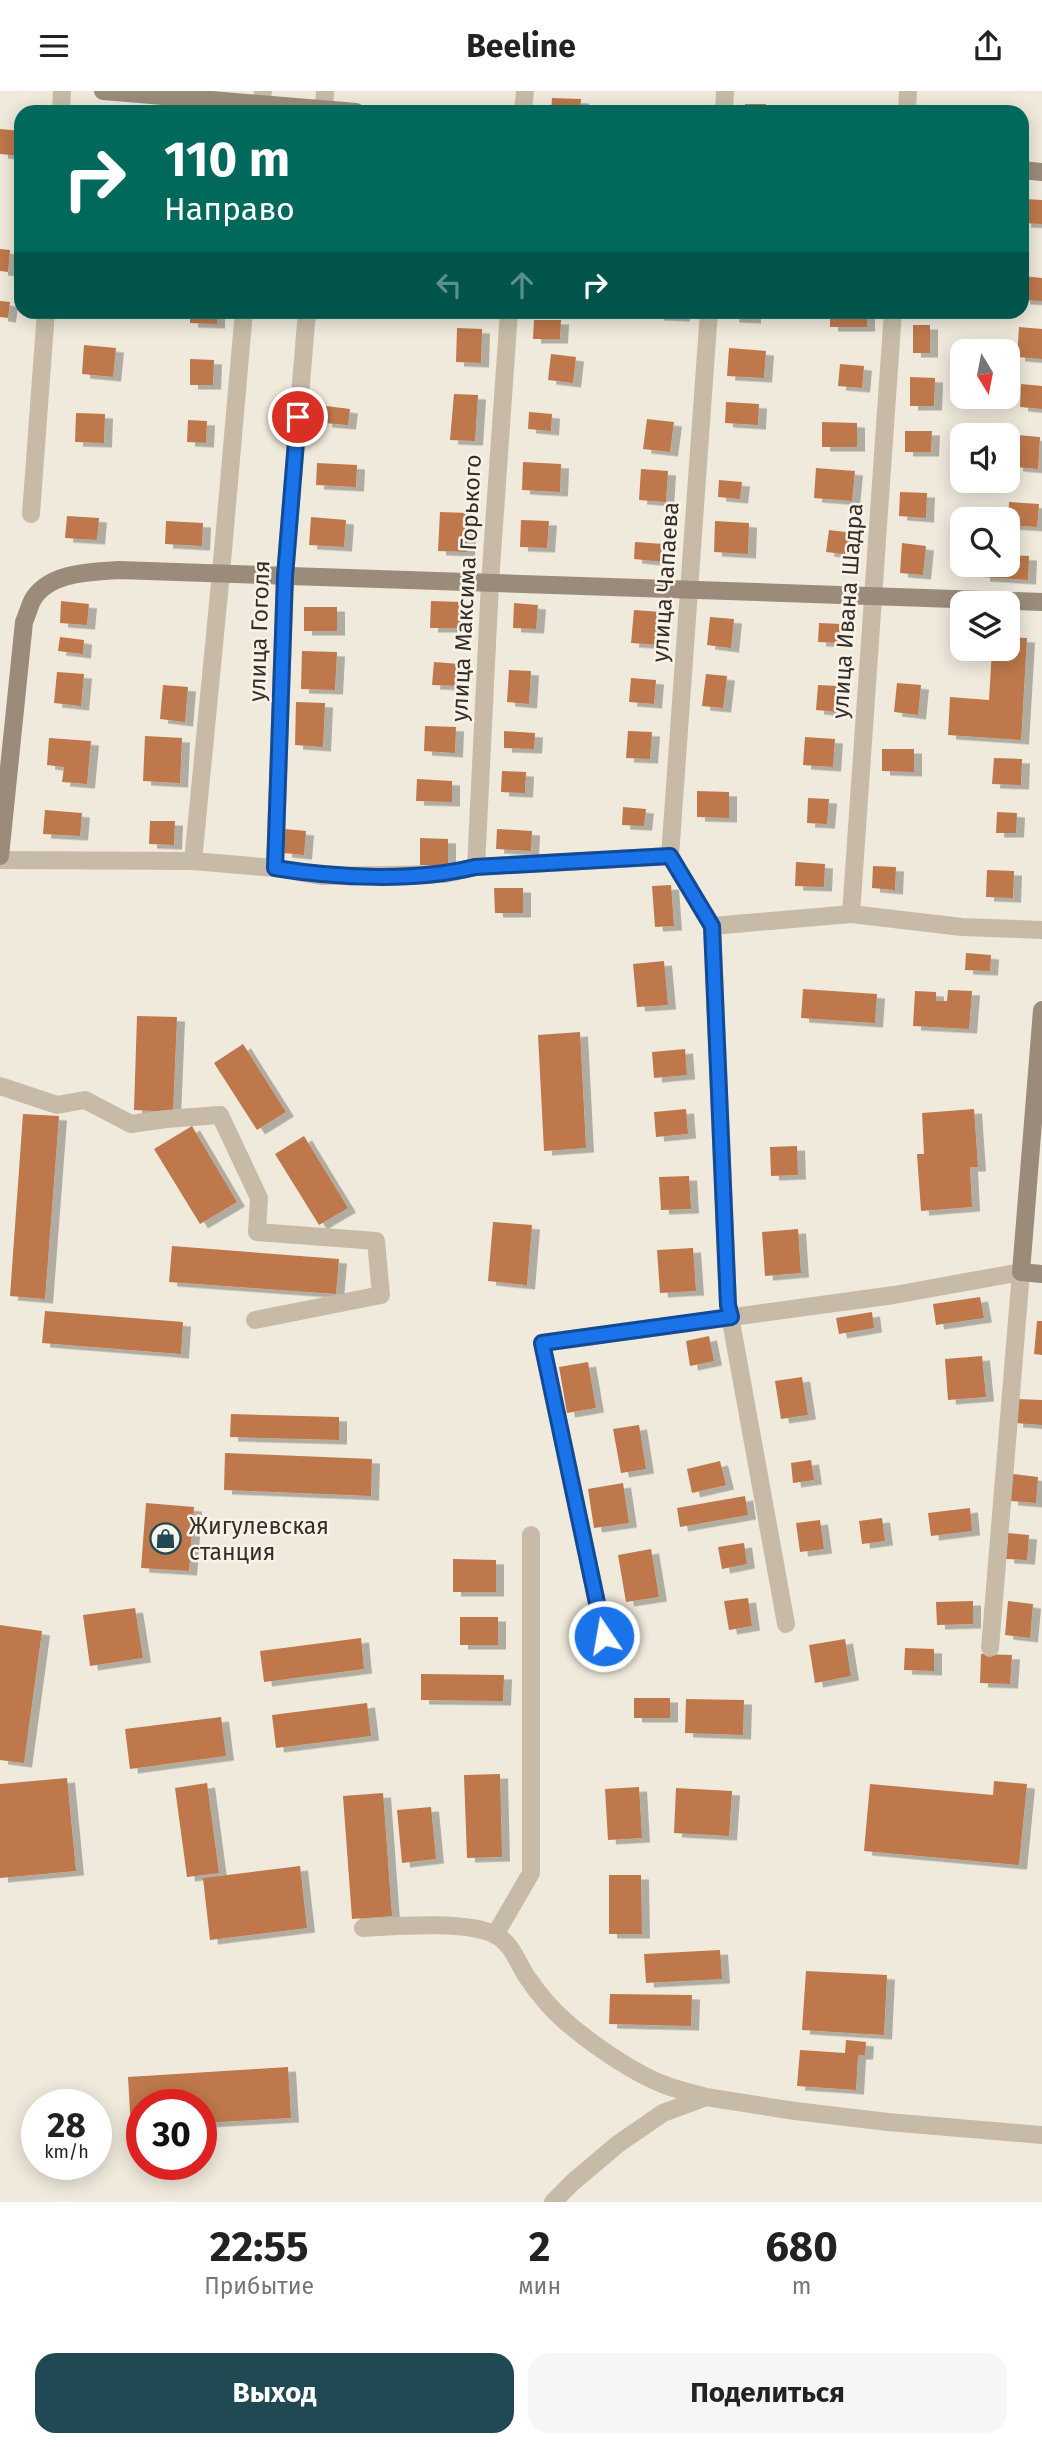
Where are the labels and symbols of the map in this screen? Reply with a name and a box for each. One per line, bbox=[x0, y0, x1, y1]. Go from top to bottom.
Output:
north arrow bbox=[950, 339, 1020, 409]
pin bbox=[268, 387, 328, 447]
street label: улица Максима Горького bbox=[445, 454, 487, 722]
street label: улица Чапаева bbox=[645, 501, 685, 663]
street label: улица Ивана Шадра bbox=[826, 502, 868, 720]
street label: улица Гоголя bbox=[243, 560, 275, 702]
place label: Жигулевская станция bbox=[189, 1512, 329, 1566]
shop icon: Жигулевская станция bbox=[149, 1522, 183, 1556]
position arrow bbox=[567, 1599, 641, 1673]
speed limit sign: 30 bbox=[126, 2089, 217, 2180]

